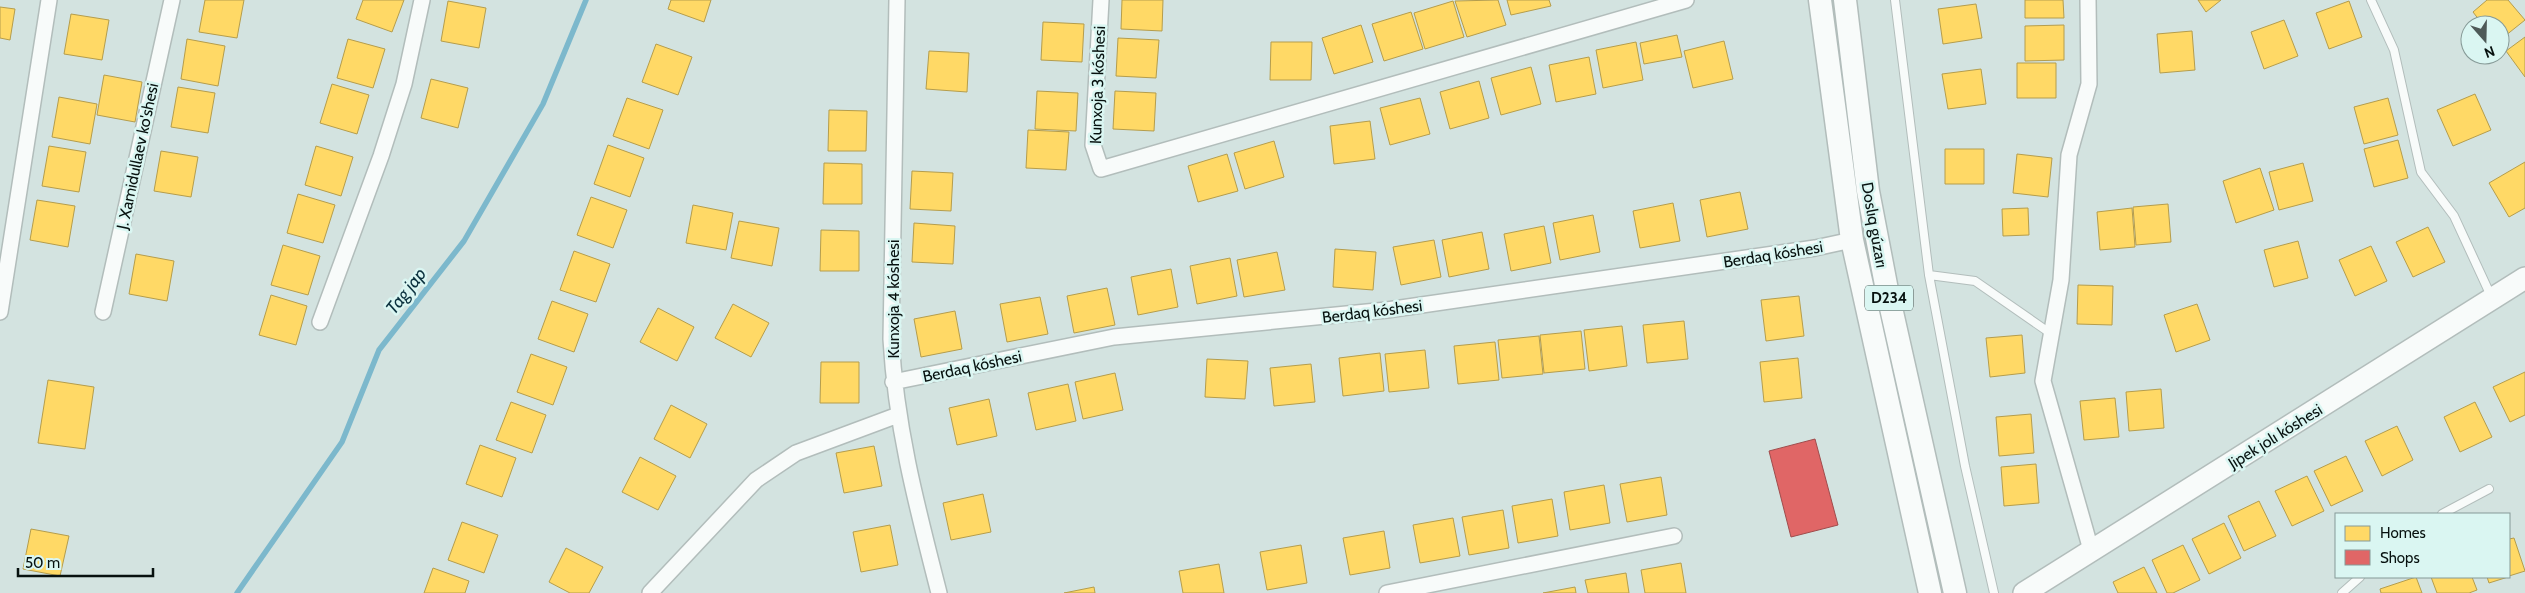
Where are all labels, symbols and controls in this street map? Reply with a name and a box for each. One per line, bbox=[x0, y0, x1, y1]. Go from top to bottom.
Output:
north arrow bbox=[2460, 15, 2510, 65]
street label: Kunxoja 3 kóshesi bbox=[1086, 26, 1109, 144]
text: N bbox=[2482, 42, 2497, 62]
street label: J. Xamidullaev ko'shesi bbox=[112, 81, 162, 232]
street label: Doslıq gúzarı bbox=[1858, 181, 1891, 269]
street label: Berdaq kóshesi bbox=[1722, 237, 1824, 272]
street label: Kunxoja 4 kóshesi bbox=[884, 240, 903, 358]
water label: Tag jap bbox=[381, 263, 431, 319]
road number: D234 bbox=[1865, 286, 1913, 310]
street label: Berdaq kóshesi bbox=[1321, 296, 1423, 327]
street label: Berdaq kóshesi bbox=[921, 347, 1023, 386]
street label: Jipek jolı kóshesi bbox=[2224, 400, 2326, 473]
legend bbox=[2335, 513, 2510, 578]
text: Homes bbox=[2380, 524, 2426, 542]
scale bar bbox=[18, 546, 152, 578]
text: Shops bbox=[2380, 549, 2420, 567]
text: 50 m bbox=[25, 554, 60, 572]

